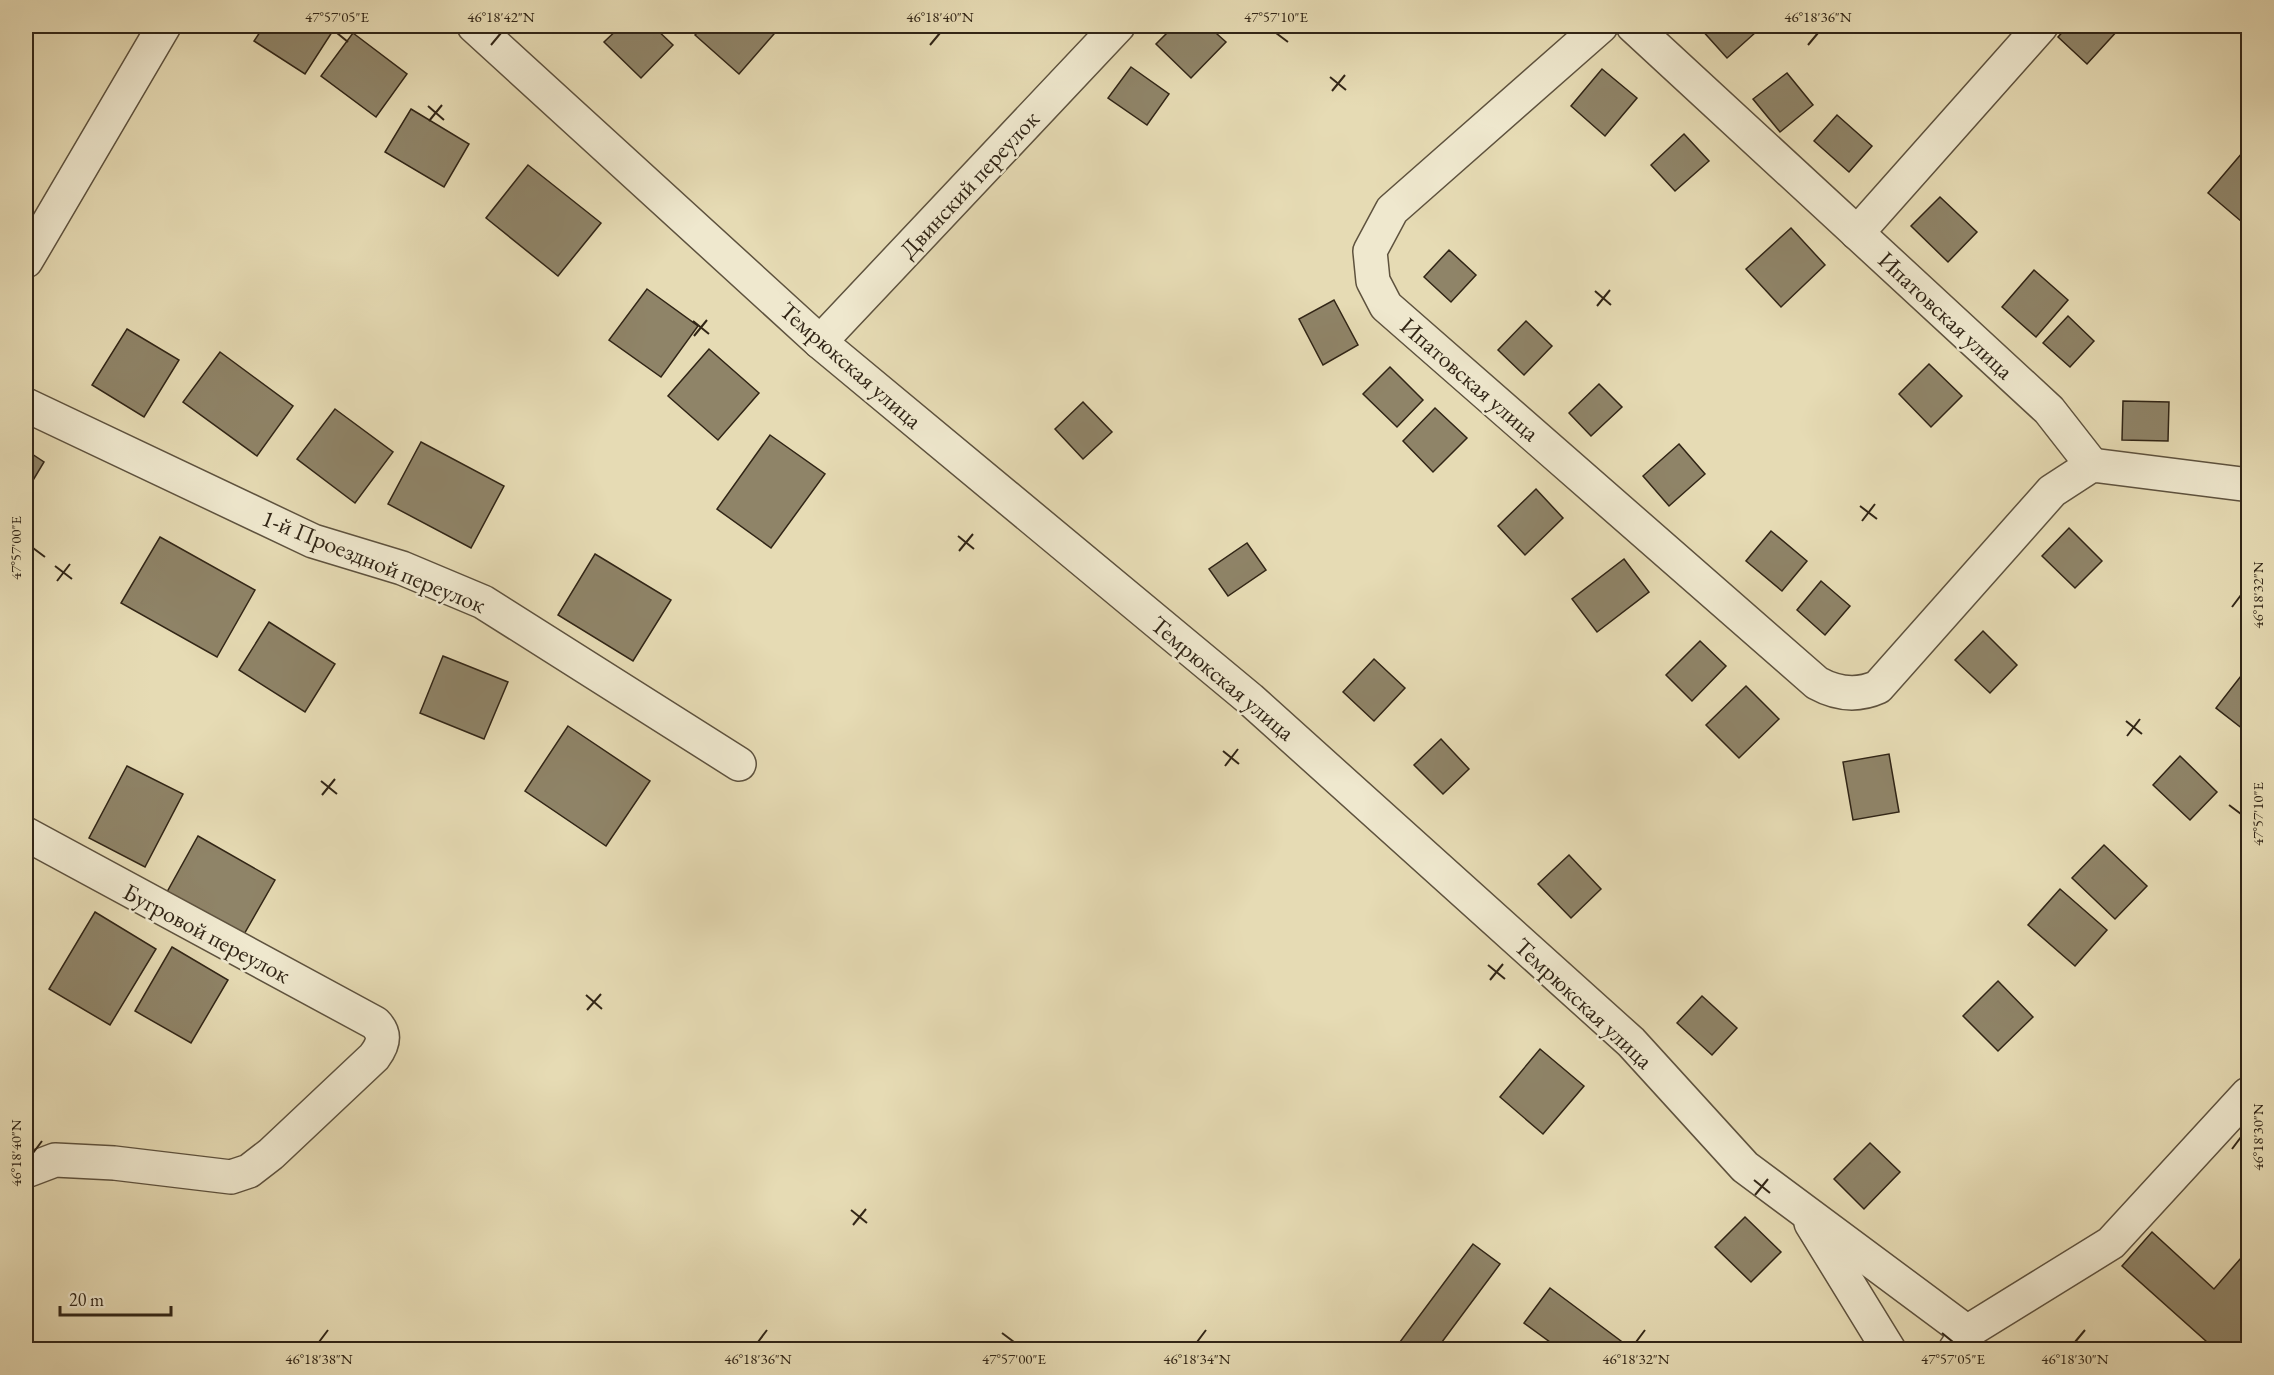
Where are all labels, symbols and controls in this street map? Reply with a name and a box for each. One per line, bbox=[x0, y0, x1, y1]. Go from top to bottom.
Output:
text: 47°57'05"E bbox=[305, 7, 370, 26]
text: 46°18'42"N bbox=[467, 7, 535, 26]
text: 46°18'40"N bbox=[906, 7, 974, 26]
text: 47°57'10"E bbox=[1244, 7, 1309, 26]
text: 46°18'36"N bbox=[1784, 7, 1852, 26]
street label: Двинский переулок bbox=[892, 103, 1046, 265]
street label: Ипатовская улица bbox=[1872, 244, 2021, 386]
street label: Темрюкская улица bbox=[773, 295, 929, 436]
street label: Ипатовская улица bbox=[1394, 310, 1546, 448]
street label: 1-й Проездной переулок bbox=[257, 502, 491, 620]
text: 47°57'00"E bbox=[6, 515, 25, 580]
text: 46°18'32"N bbox=[2248, 561, 2267, 629]
street label: Темрюкская улица bbox=[1145, 609, 1302, 748]
text: 47°57'10"E bbox=[2248, 781, 2267, 846]
street label: Бугровой переулок bbox=[118, 876, 296, 990]
street label: Темрюкская улица bbox=[1508, 931, 1660, 1076]
text: 46°18'30"N bbox=[2248, 1103, 2267, 1171]
text: 46°18'40"N bbox=[6, 1119, 25, 1187]
scale bar bbox=[60, 1279, 171, 1317]
text: 20 m bbox=[69, 1288, 104, 1311]
text: 46°18'38"N bbox=[285, 1349, 353, 1368]
text: 46°18'36"N bbox=[724, 1349, 792, 1368]
text: 47°57'00"E bbox=[982, 1349, 1047, 1368]
text: 46°18'34"N bbox=[1163, 1349, 1231, 1368]
text: 46°18'32"N bbox=[1602, 1349, 1670, 1368]
text: 47°57'05"E bbox=[1921, 1349, 1986, 1368]
text: 46°18'30"N bbox=[2041, 1349, 2109, 1368]

